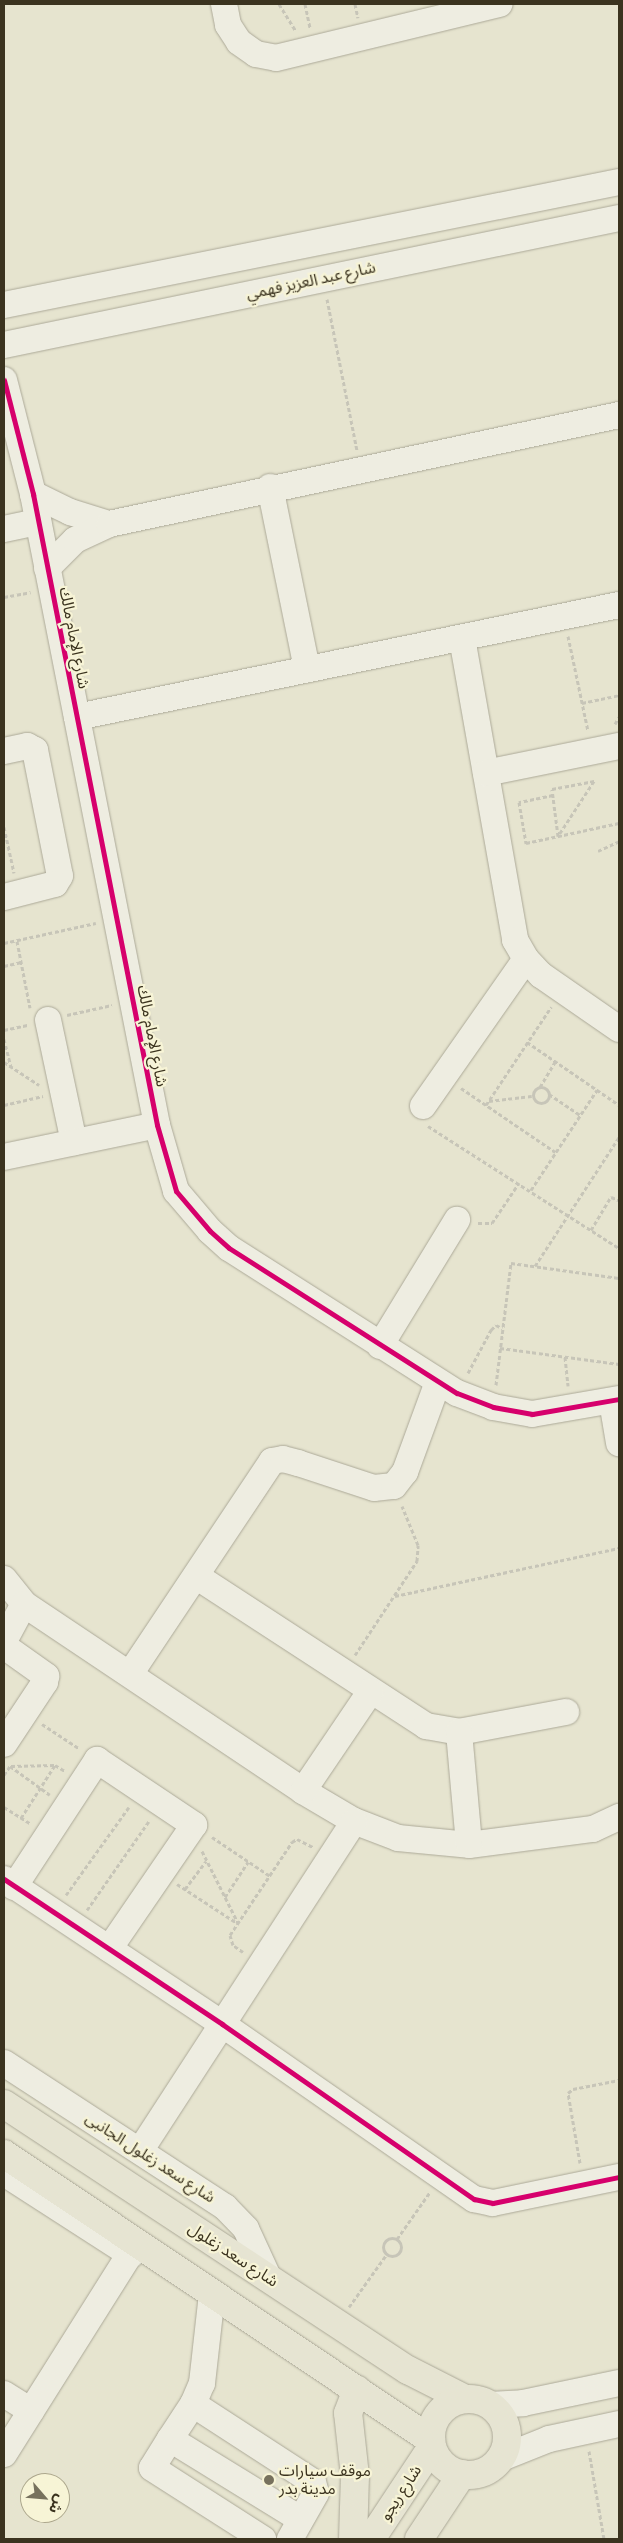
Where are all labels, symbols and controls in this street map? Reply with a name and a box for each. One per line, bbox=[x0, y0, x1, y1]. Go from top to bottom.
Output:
street label: شارع عبد العزيز فهمي bbox=[245, 258, 377, 304]
street label: شارع الإمام مالك bbox=[55, 586, 93, 690]
street label: شارع الإمام مالك bbox=[133, 984, 171, 1088]
street label: شارع سعد زغلول الجانبى bbox=[81, 2109, 219, 2207]
street label: شارع سعد زغلول bbox=[184, 2219, 282, 2291]
place label: موقف سيارات مدينة بدر bbox=[279, 2461, 371, 2499]
street label: شارع ريجو bbox=[376, 2462, 426, 2524]
north arrow bbox=[20, 2473, 70, 2523]
marker: موقف سيارات مدينة بدر bbox=[263, 2474, 275, 2486]
text: ش bbox=[46, 2492, 69, 2517]

